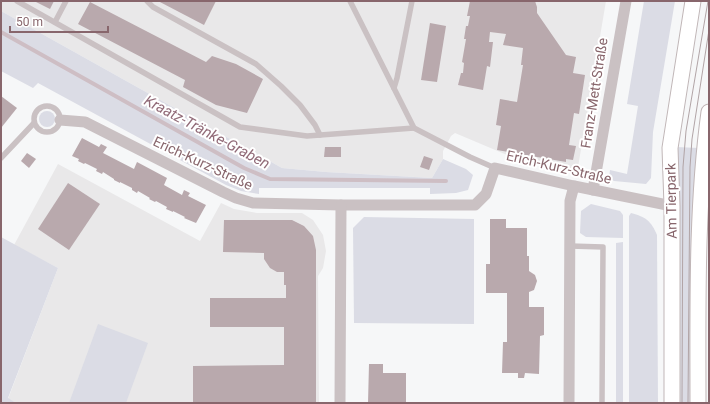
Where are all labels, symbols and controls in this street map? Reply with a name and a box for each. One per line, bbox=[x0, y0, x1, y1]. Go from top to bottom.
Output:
scale bar bbox=[10, 8, 108, 34]
text: 50 m bbox=[16, 15, 43, 29]
street label: Franz-Mett-Straße bbox=[577, 37, 611, 149]
water label: Kraatz-Tränke-Graben bbox=[141, 91, 273, 173]
street label: Erich-Kurz-Straße bbox=[151, 133, 255, 193]
street label: Erich-Kurz-Straße bbox=[505, 147, 613, 187]
street label: Am Tierpark bbox=[662, 162, 680, 239]

